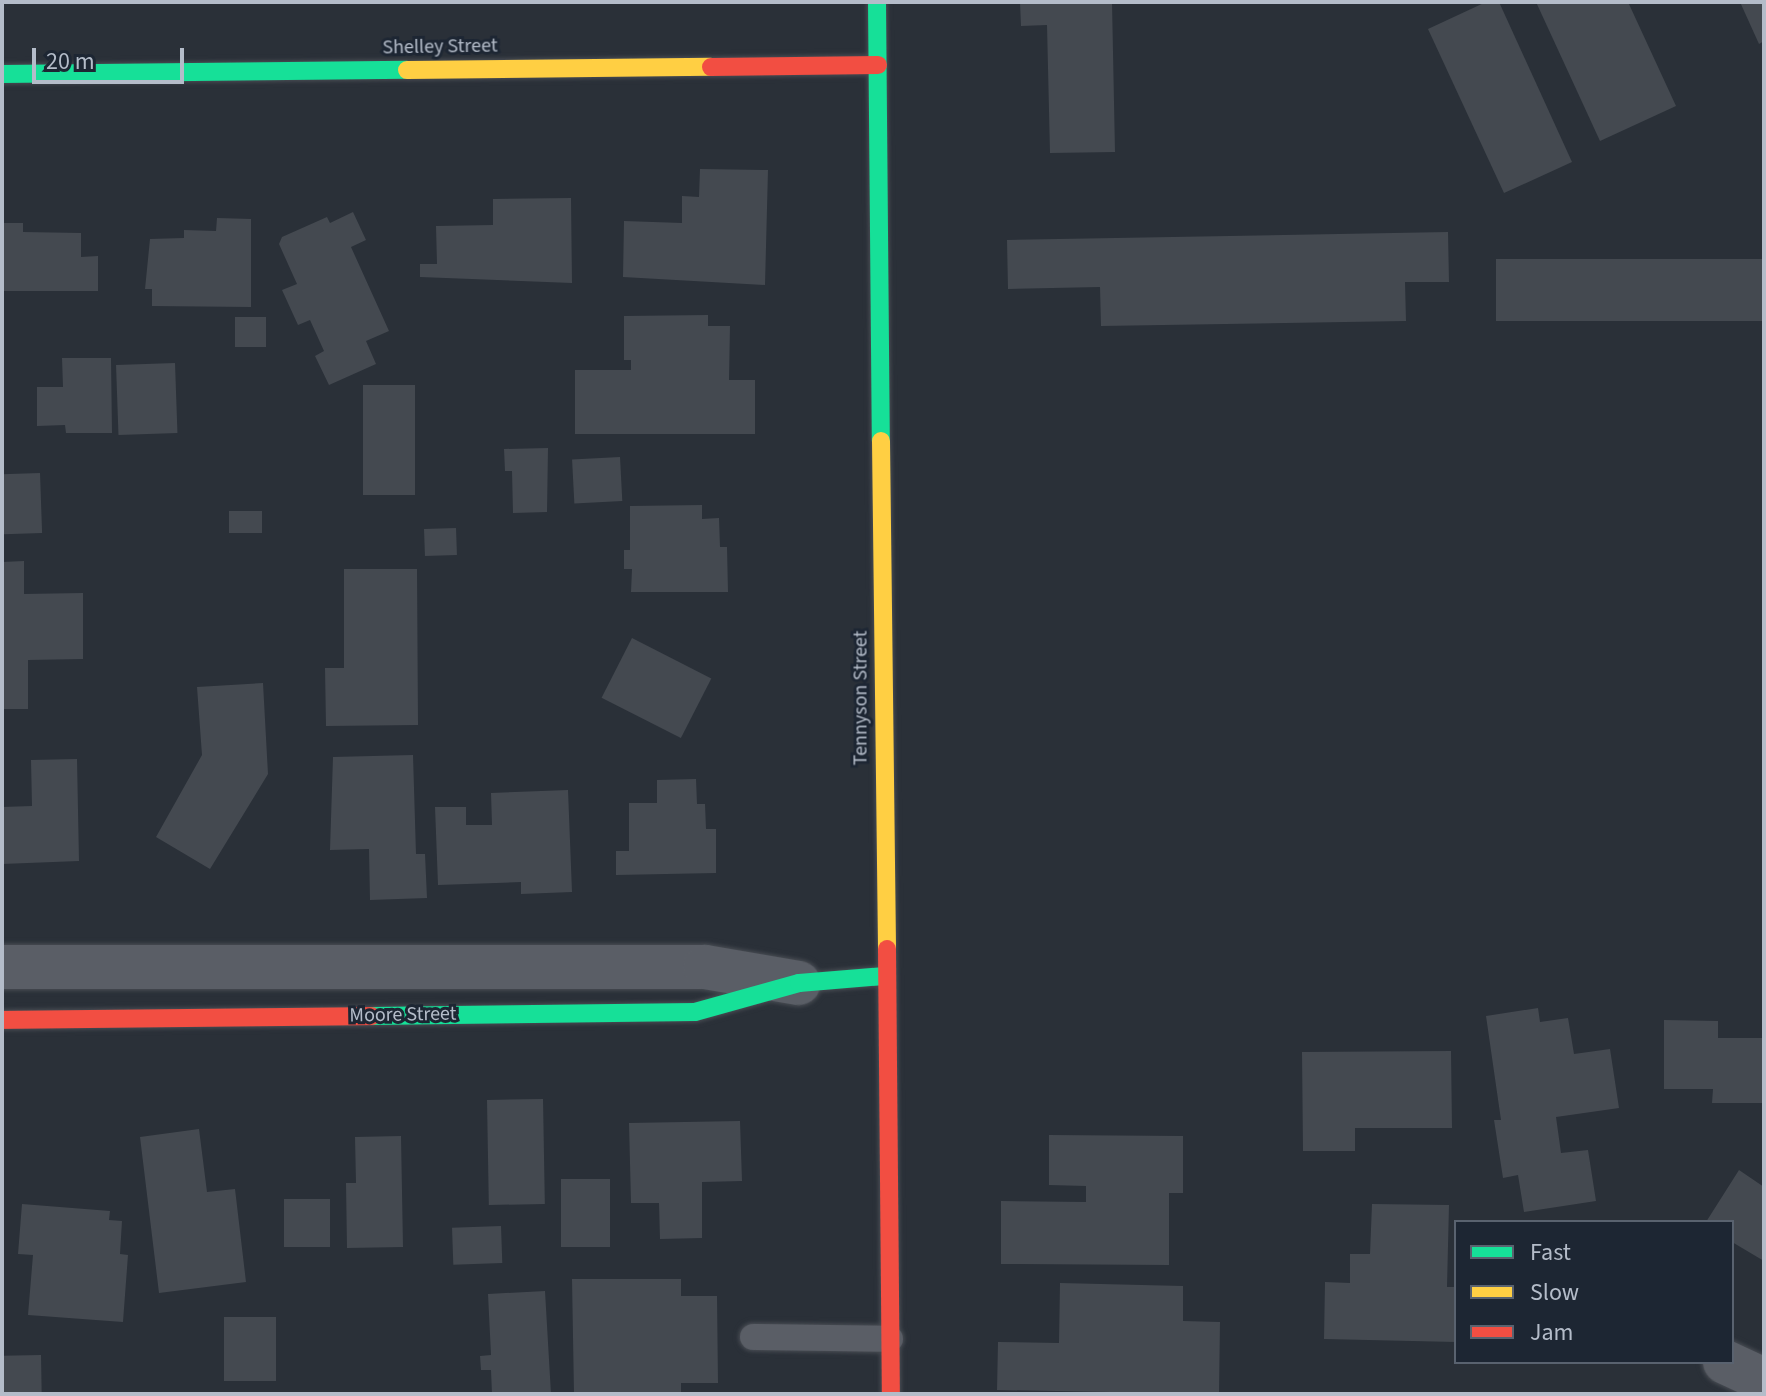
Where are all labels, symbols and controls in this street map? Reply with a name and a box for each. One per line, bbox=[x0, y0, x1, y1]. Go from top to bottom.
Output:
scale bar bbox=[36, 32, 188, 82]
street label: Shelley Street bbox=[382, 34, 498, 60]
text: 20 m bbox=[46, 44, 95, 79]
street label: Tennyson Street bbox=[849, 631, 873, 765]
street label: Moore Street bbox=[349, 1002, 457, 1028]
legend bbox=[1454, 1220, 1734, 1364]
text: Fast bbox=[1530, 1235, 1571, 1270]
text: Slow bbox=[1530, 1275, 1579, 1310]
text: Jam bbox=[1530, 1315, 1574, 1350]

